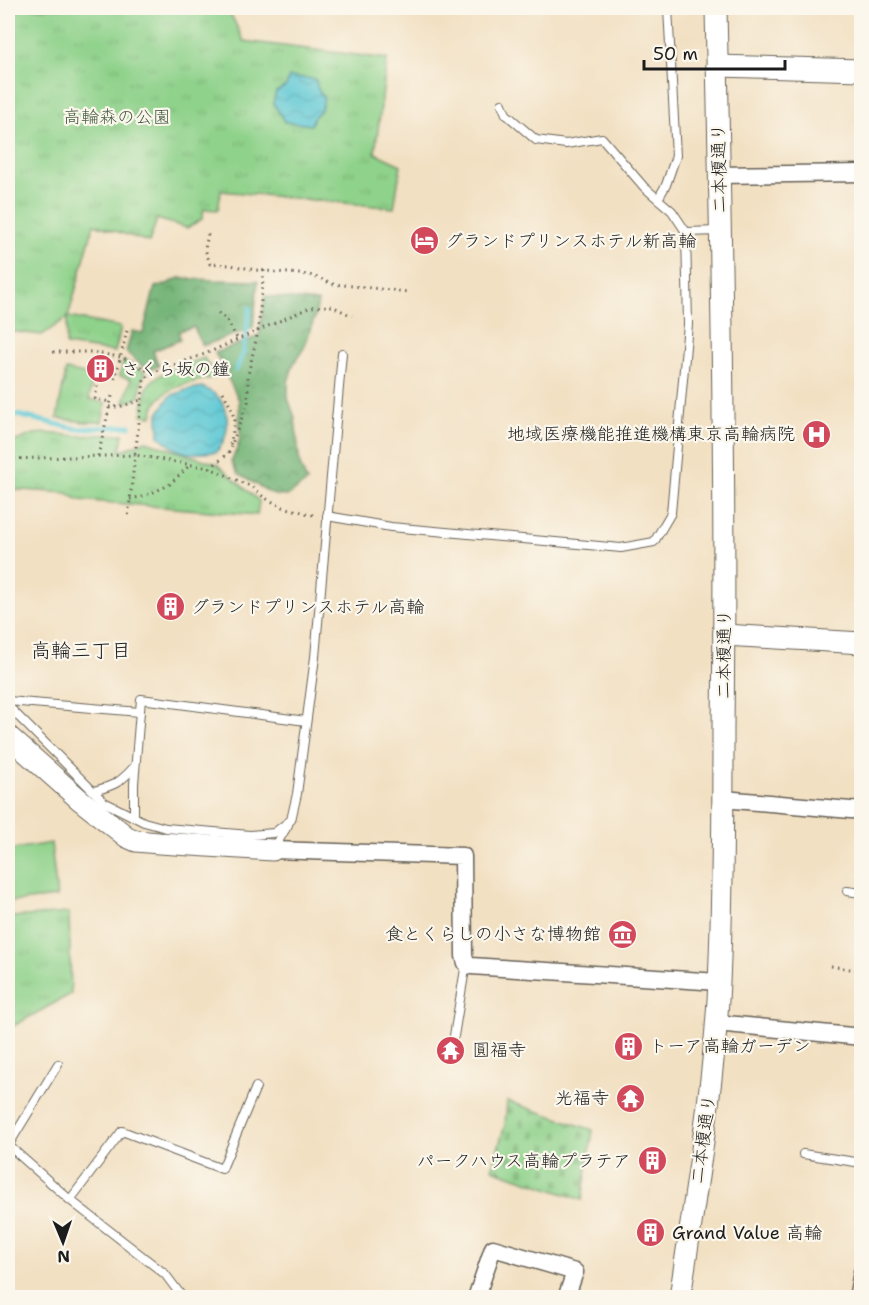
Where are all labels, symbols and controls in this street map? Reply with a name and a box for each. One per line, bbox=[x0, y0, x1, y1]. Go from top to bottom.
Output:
scale bar bbox=[644, 33, 785, 71]
text: 50 m bbox=[653, 42, 698, 66]
park label: 高輪森の公園 bbox=[63, 105, 171, 129]
street label: 二本榎通り bbox=[706, 123, 732, 213]
hotel icon: グランドプリンスホテル新高輪 bbox=[408, 225, 440, 257]
place label: グランドプリンスホテル新高輪 bbox=[445, 229, 696, 253]
building icon: さくら坂の鐘 bbox=[85, 353, 117, 385]
place label: さくら坂の鐘 bbox=[122, 357, 230, 381]
hospital icon: 地域医療機能推進機構東京高輪病院 bbox=[800, 418, 832, 450]
place label: 地域医療機能推進機構東京高輪病院 bbox=[507, 422, 795, 446]
building icon: グランドプリンスホテル高輪 bbox=[154, 591, 186, 623]
place label: グランドプリンスホテル高輪 bbox=[191, 595, 424, 619]
street label: 二本榎通り bbox=[712, 609, 736, 699]
district label: 高輪三丁目 bbox=[31, 637, 131, 663]
museum icon: 食とくらしの小さな博物館 bbox=[606, 918, 638, 950]
place label: 食とくらしの小さな博物館 bbox=[385, 922, 601, 946]
building icon: トーア高輪ガーデン bbox=[612, 1030, 644, 1062]
temple icon: 圓福寺 bbox=[435, 1034, 467, 1066]
place label: トーア高輪ガーデン bbox=[649, 1034, 811, 1058]
place label: 圓福寺 bbox=[472, 1038, 526, 1062]
temple icon: 光福寺 bbox=[614, 1082, 646, 1114]
place label: 光福寺 bbox=[555, 1086, 609, 1110]
street label: 二本榎通り bbox=[685, 1093, 721, 1185]
building icon: パークハウス高輪プラテア bbox=[636, 1145, 668, 1177]
place label: パークハウス高輪プラテア bbox=[416, 1149, 631, 1173]
north arrow bbox=[33, 1212, 93, 1272]
building icon: Grand Value 高輪 bbox=[635, 1217, 667, 1249]
place label: Grand Value 高輪 bbox=[672, 1221, 822, 1245]
text: N bbox=[57, 1246, 70, 1267]

